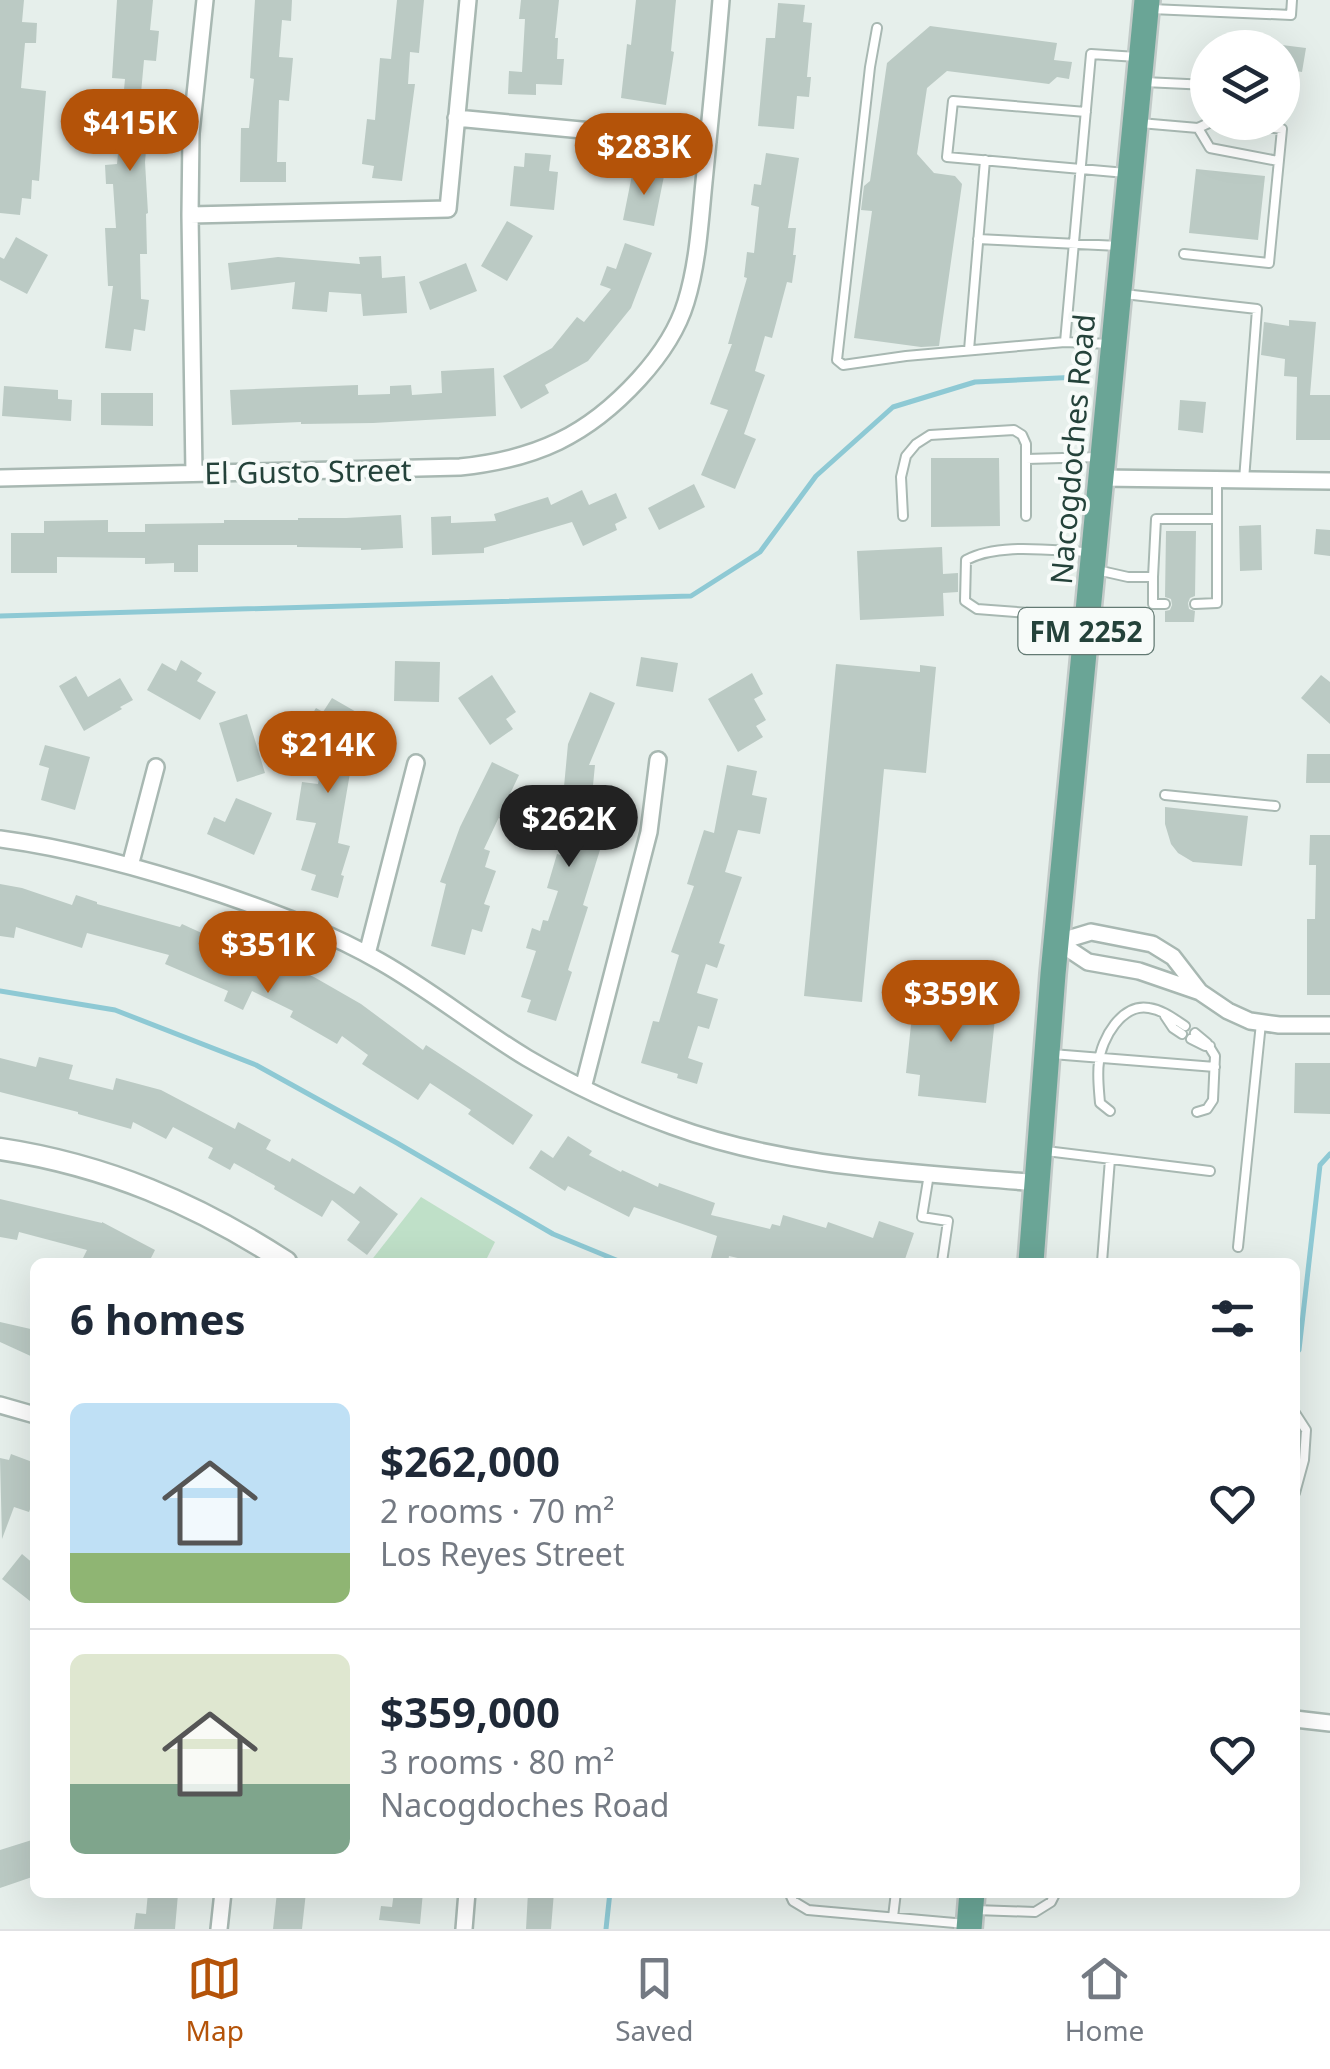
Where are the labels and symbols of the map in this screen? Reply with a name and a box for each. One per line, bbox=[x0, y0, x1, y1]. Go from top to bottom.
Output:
pin: $415K bbox=[60, 89, 200, 174]
pin: $283K bbox=[574, 113, 714, 198]
street label: Nacogdoches Road bbox=[1040, 312, 1104, 586]
street label: El Gusto Street bbox=[204, 449, 412, 493]
road number: FM 2252 bbox=[1018, 608, 1154, 654]
pin: $214K bbox=[258, 711, 398, 796]
pin: $262K bbox=[499, 785, 639, 870]
pin: $351K bbox=[198, 911, 338, 996]
pin: $359K bbox=[881, 960, 1021, 1045]

